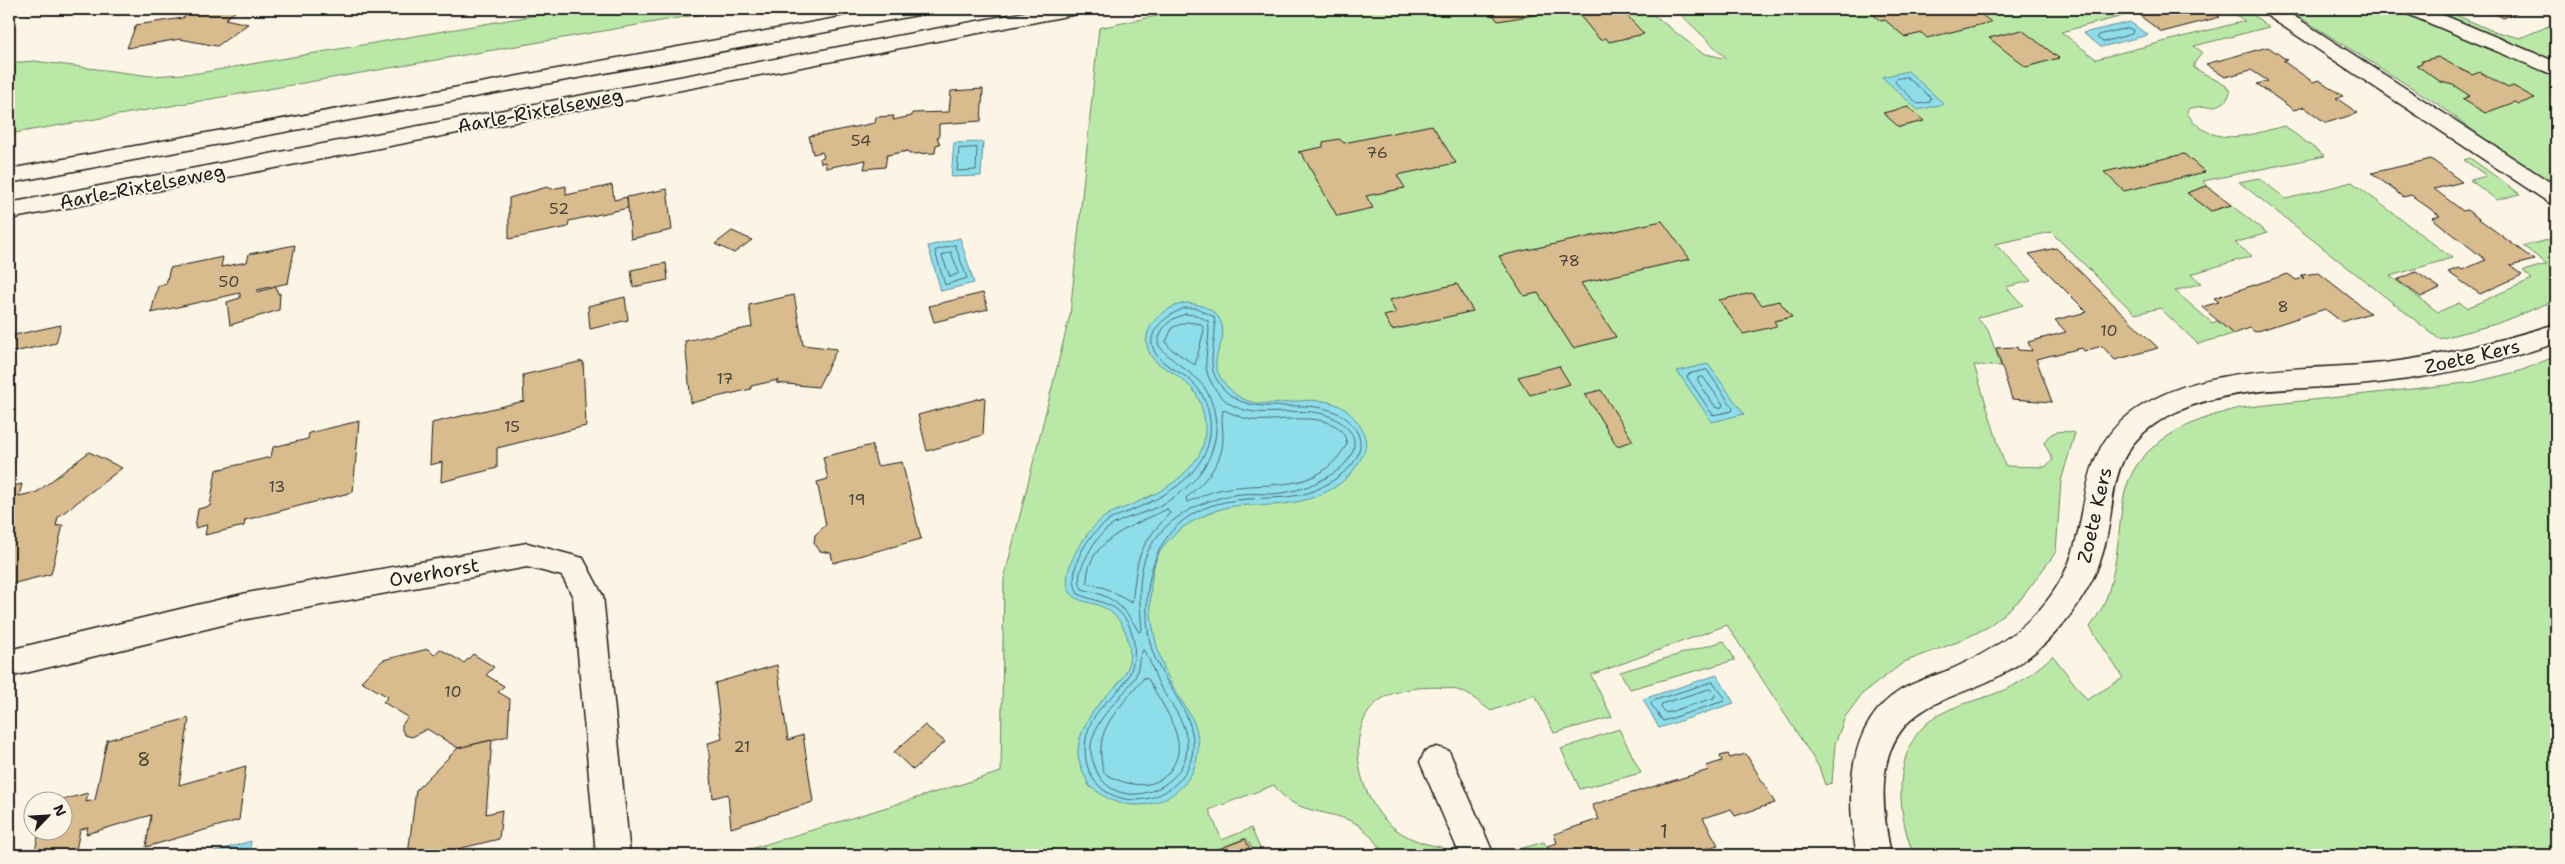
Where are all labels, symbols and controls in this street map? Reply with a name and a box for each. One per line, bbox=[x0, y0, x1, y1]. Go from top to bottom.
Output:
street label: Aarle-Rixtelseweg bbox=[455, 82, 625, 139]
house number: 54 bbox=[851, 130, 871, 151]
house number: 76 bbox=[1366, 142, 1388, 163]
street label: Aarle-Rixtelseweg bbox=[57, 158, 227, 215]
house number: 52 bbox=[549, 198, 569, 219]
house number: 78 bbox=[1558, 250, 1580, 271]
house number: 50 bbox=[219, 271, 239, 292]
house number: 8 bbox=[2277, 296, 2289, 317]
house number: 10 bbox=[2100, 320, 2118, 341]
street label: Zoete Kers bbox=[2422, 333, 2522, 380]
house number: 17 bbox=[716, 368, 734, 389]
house number: 15 bbox=[504, 416, 520, 437]
street label: Zoete Kers bbox=[2071, 465, 2118, 565]
house number: 13 bbox=[268, 476, 286, 497]
house number: 19 bbox=[848, 489, 866, 510]
street label: Overhorst bbox=[387, 552, 481, 593]
house number: 10 bbox=[444, 681, 462, 702]
house number: 21 bbox=[733, 736, 751, 757]
house number: 8 bbox=[137, 747, 151, 772]
north arrow bbox=[22, 792, 72, 842]
text: N bbox=[49, 802, 70, 819]
house number: 1 bbox=[1660, 819, 1668, 844]

